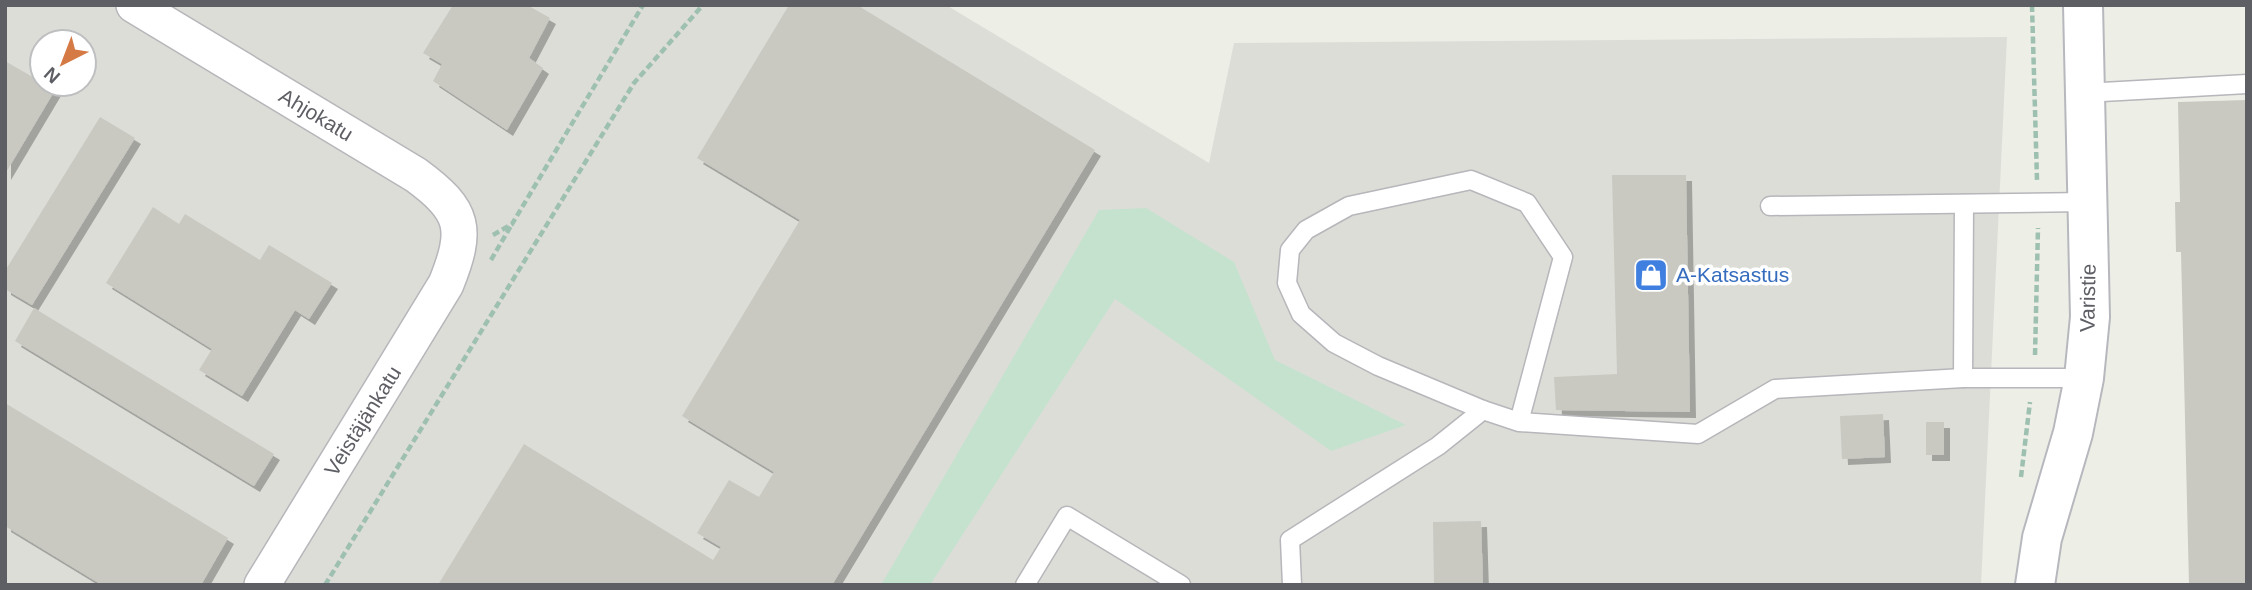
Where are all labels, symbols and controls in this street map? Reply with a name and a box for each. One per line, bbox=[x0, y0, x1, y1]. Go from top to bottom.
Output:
north arrow bbox=[28, 28, 98, 98]
text: N bbox=[40, 63, 64, 88]
street label: Ahjokatu bbox=[275, 84, 357, 145]
shop icon: A-Katsastus bbox=[1632, 256, 1670, 294]
place label: A-Katsastus bbox=[1676, 263, 1789, 286]
street label: Varistie bbox=[2075, 264, 2100, 332]
street label: Veistäjänkatu bbox=[320, 362, 405, 480]

